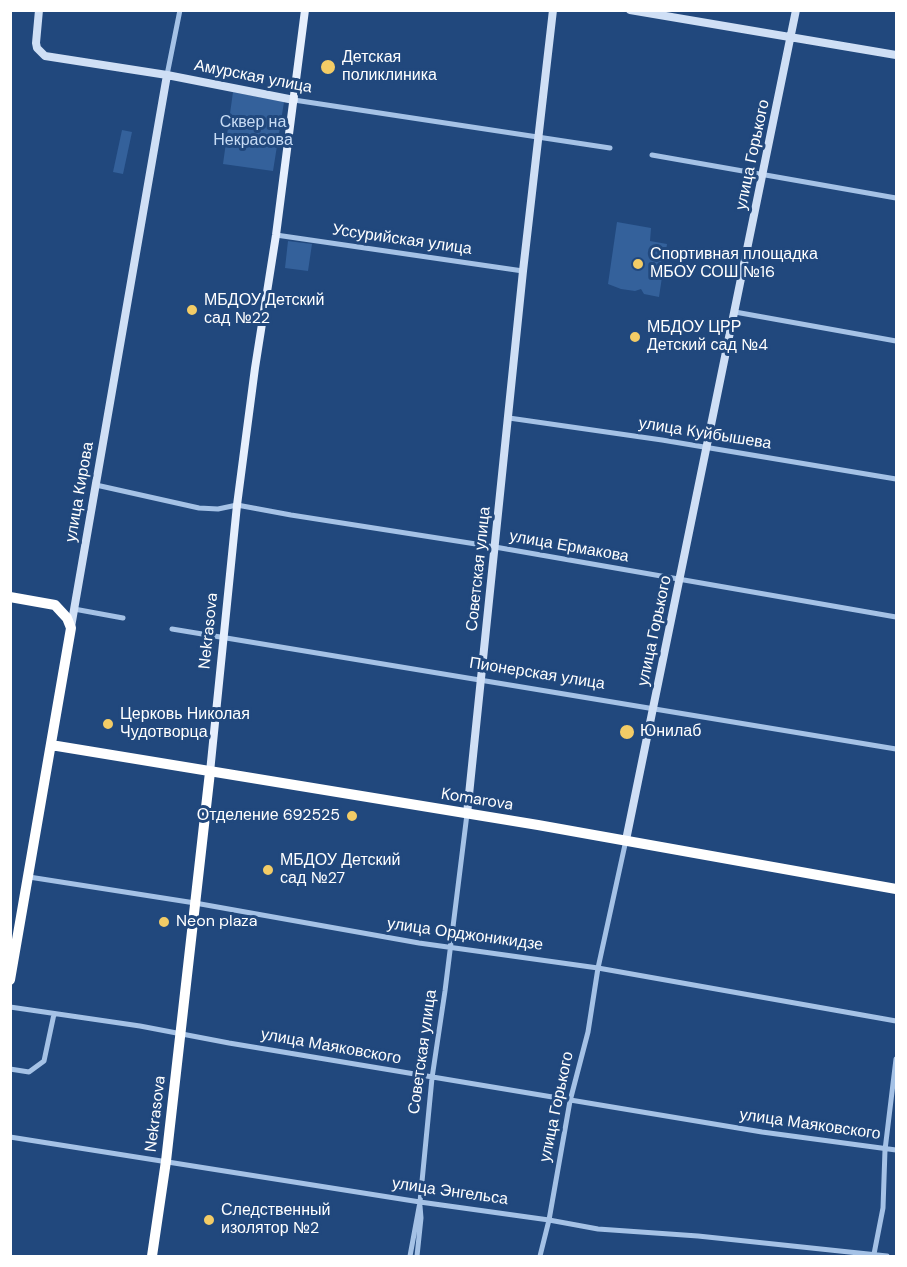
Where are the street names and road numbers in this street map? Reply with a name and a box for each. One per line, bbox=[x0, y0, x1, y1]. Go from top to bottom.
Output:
street label: Амурская улица bbox=[192, 56, 314, 98]
street label: улица Горького bbox=[732, 98, 774, 212]
street label: Уссурийская улица bbox=[331, 221, 473, 259]
street label: улица Куйбышева bbox=[637, 414, 773, 454]
street label: улица Кирова bbox=[62, 440, 98, 544]
street label: Советская улица bbox=[463, 506, 495, 632]
street label: улица Ермакова bbox=[508, 527, 630, 567]
street label: улица Горького bbox=[634, 574, 676, 688]
street label: Nekrasova bbox=[195, 592, 223, 670]
street label: Пионерская улица bbox=[468, 654, 606, 694]
street label: Komarova bbox=[440, 785, 514, 815]
street label: улица Орджоникидзе bbox=[386, 915, 544, 955]
street label: Советская улица bbox=[405, 989, 441, 1115]
street label: улица Маяковского bbox=[259, 1025, 403, 1069]
street label: улица Горького bbox=[536, 1050, 578, 1164]
street label: Nekrasova bbox=[142, 1075, 170, 1153]
street label: улица Маяковского bbox=[738, 1106, 882, 1144]
street label: улица Энгельса bbox=[391, 1174, 509, 1210]

